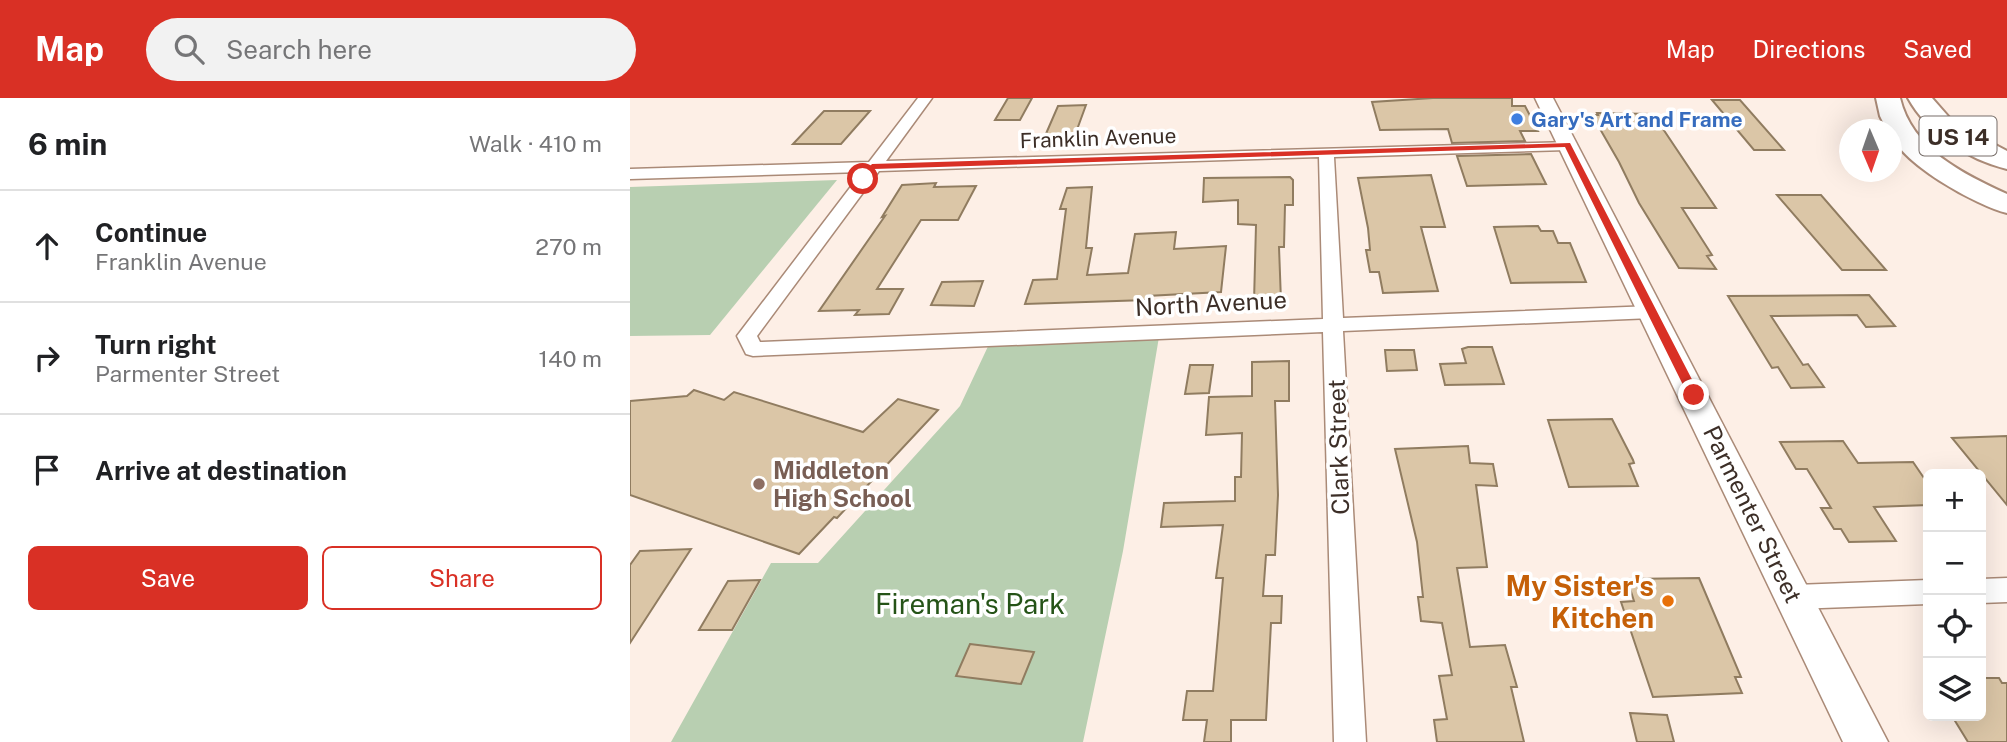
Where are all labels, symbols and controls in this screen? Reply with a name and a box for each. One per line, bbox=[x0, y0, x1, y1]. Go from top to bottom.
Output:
search box bbox=[146, 18, 636, 81]
text: Map bbox=[35, 30, 104, 68]
icon: search bbox=[170, 30, 208, 68]
text: Search here bbox=[226, 34, 372, 65]
text: Map bbox=[1666, 35, 1715, 63]
text: Directions bbox=[1753, 35, 1865, 63]
text: Saved bbox=[1903, 35, 1972, 63]
place label: Gary's Art and Frame bbox=[1531, 107, 1743, 132]
marker: Gary's Art and Frame bbox=[1509, 111, 1525, 127]
road number: US 14 bbox=[1920, 117, 1996, 156]
north arrow bbox=[1839, 119, 1902, 182]
street label: Franklin Avenue bbox=[1019, 123, 1177, 153]
text: 6 min bbox=[28, 126, 107, 162]
text: Walk · 410 m bbox=[469, 130, 602, 157]
route start bbox=[847, 163, 878, 194]
text: Continue bbox=[95, 217, 207, 248]
icon: ahead bbox=[28, 227, 66, 265]
text: 270 m bbox=[535, 233, 602, 260]
text: Franklin Avenue bbox=[95, 248, 267, 275]
street label: North Avenue bbox=[1134, 285, 1288, 321]
text: Turn right bbox=[95, 329, 217, 360]
icon: right bbox=[28, 339, 66, 377]
text: 140 m bbox=[539, 345, 602, 372]
text: Parmenter Street bbox=[95, 360, 280, 387]
street label: Clark Street bbox=[1322, 379, 1354, 515]
route end bbox=[1678, 379, 1709, 410]
street label: Parmenter Street bbox=[1698, 421, 1808, 607]
icon: arrive bbox=[28, 451, 66, 489]
text: Arrive at destination bbox=[95, 455, 347, 486]
place label: Middleton High School bbox=[773, 456, 912, 512]
map controls bbox=[1923, 469, 1986, 721]
button: + bbox=[1923, 469, 1986, 532]
marker: Middleton High School bbox=[751, 476, 767, 492]
button: − bbox=[1923, 532, 1986, 595]
button: Save bbox=[28, 546, 308, 610]
button: Share bbox=[322, 546, 602, 610]
place label: My Sister's Kitchen bbox=[1506, 569, 1654, 634]
park label: Fireman's Park bbox=[875, 587, 1065, 620]
marker: My Sister's Kitchen bbox=[1660, 593, 1676, 609]
button: locate bbox=[1923, 595, 1986, 658]
button: layers bbox=[1923, 658, 1986, 721]

